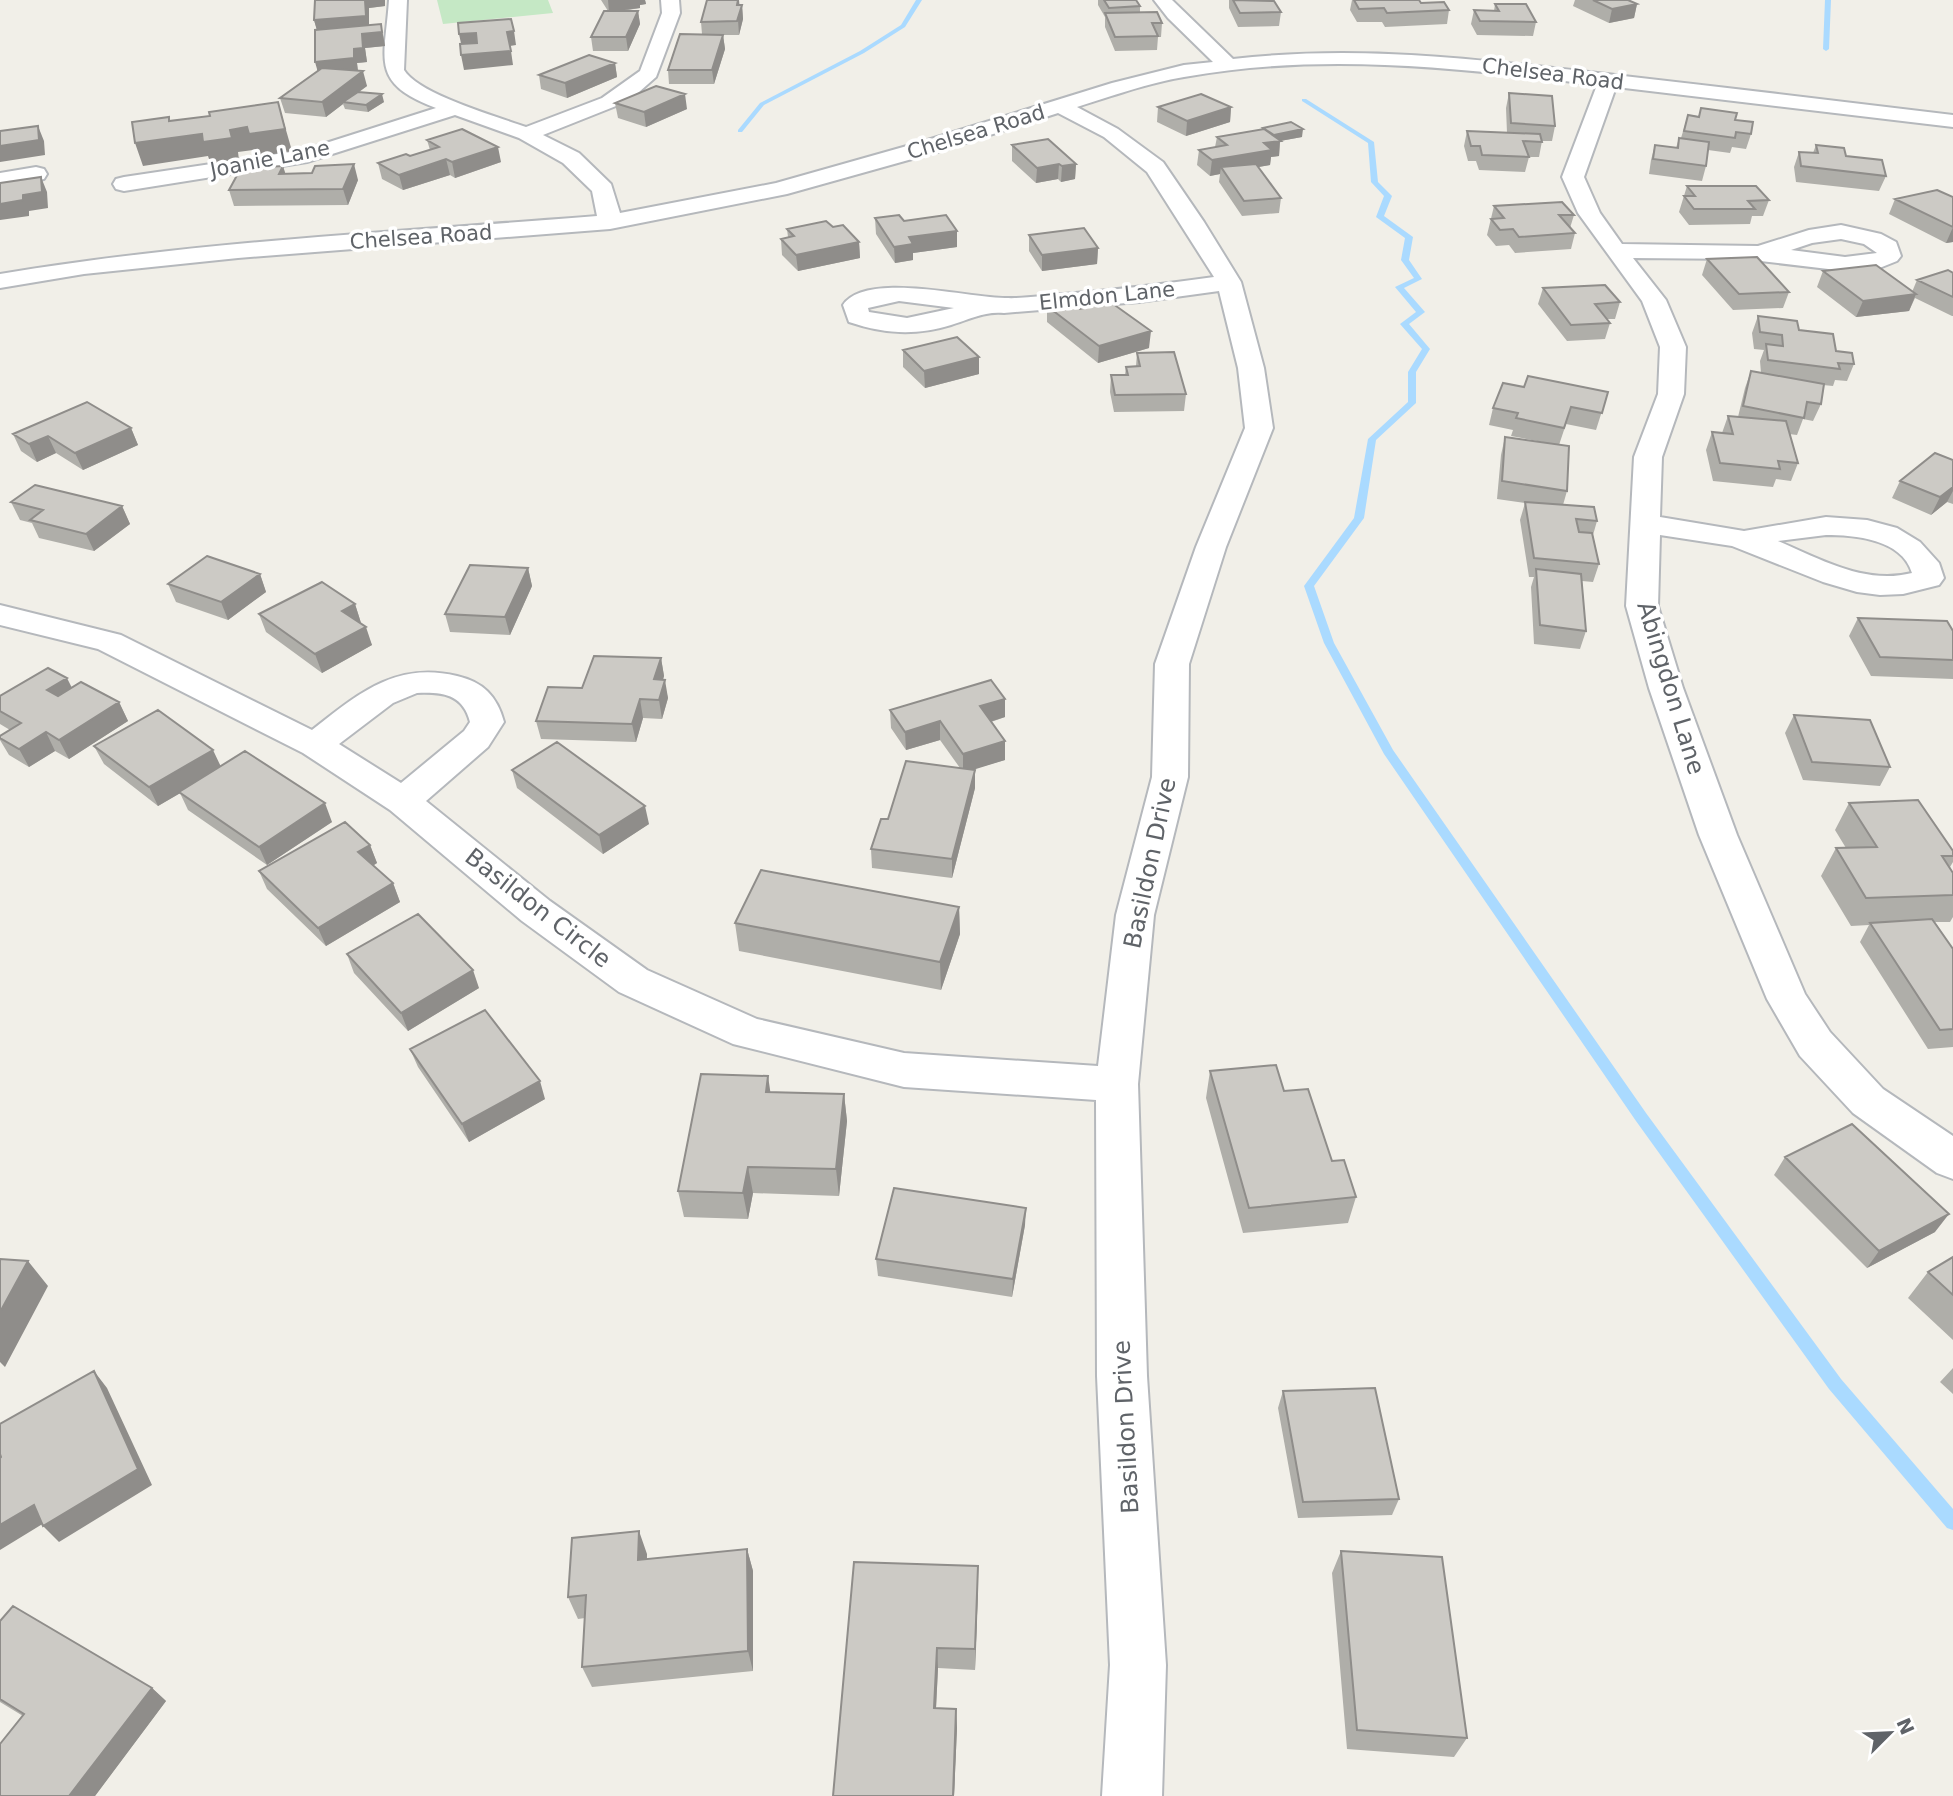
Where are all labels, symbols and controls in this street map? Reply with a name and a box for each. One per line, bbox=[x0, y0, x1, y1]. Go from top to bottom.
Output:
street label: Chelsea Road bbox=[1481, 53, 1625, 95]
street label: Chelsea Road bbox=[904, 100, 1048, 164]
street label: Joanie Lane bbox=[206, 136, 332, 183]
street label: Chelsea Road bbox=[349, 220, 493, 254]
street label: Elmdon Lane bbox=[1038, 277, 1176, 315]
street label: Abingdon Lane bbox=[1631, 598, 1711, 778]
street label: Basildon Drive bbox=[1118, 775, 1182, 951]
street label: Basildon Circle bbox=[460, 842, 616, 974]
street label: Basildon Drive bbox=[1107, 1340, 1145, 1514]
north arrow bbox=[1855, 1698, 1925, 1768]
text: N bbox=[1892, 1714, 1919, 1738]

